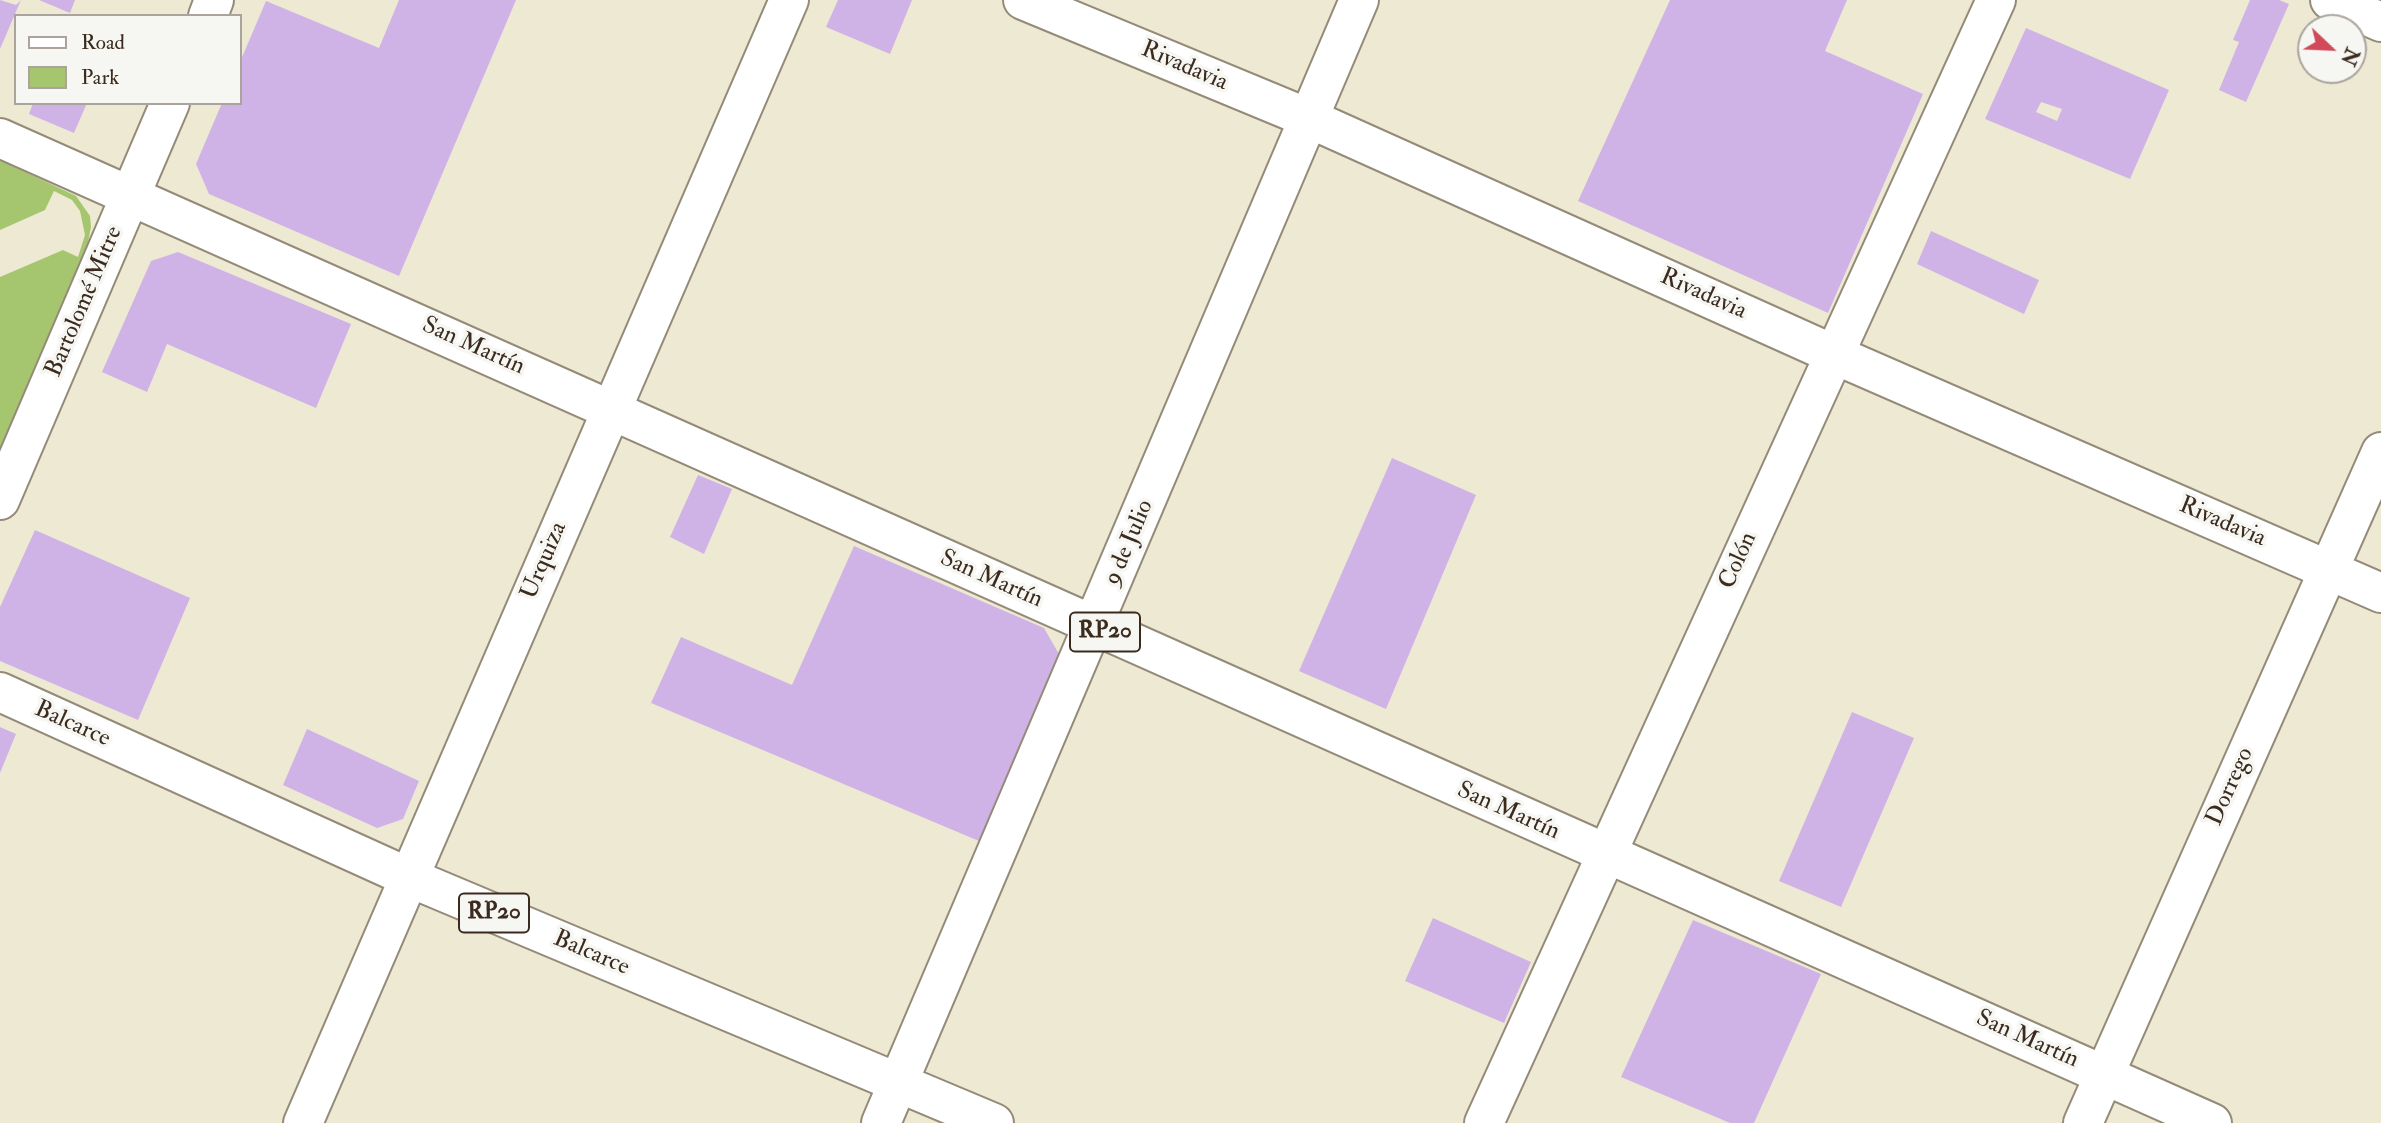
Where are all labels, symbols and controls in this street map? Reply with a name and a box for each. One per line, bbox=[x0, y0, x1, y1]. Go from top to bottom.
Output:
legend bbox=[14, 14, 242, 105]
north arrow bbox=[2297, 14, 2367, 84]
text: Road bbox=[81, 29, 125, 56]
street label: Rivadavia bbox=[1136, 36, 1232, 98]
text: N bbox=[2335, 44, 2364, 69]
text: Park bbox=[81, 64, 119, 91]
street label: Bartolomé Mitre bbox=[40, 222, 130, 382]
street label: Rivadavia bbox=[1655, 263, 1751, 327]
street label: San Martín bbox=[417, 312, 529, 382]
street label: Rivadavia bbox=[2174, 492, 2270, 554]
street label: 9 de Julio bbox=[1099, 496, 1161, 590]
street label: Urquiza bbox=[516, 518, 574, 604]
street label: Colón bbox=[1714, 528, 1764, 594]
street label: San Martín bbox=[935, 545, 1047, 615]
road number: RP20 bbox=[1070, 612, 1140, 652]
street label: Balcarce bbox=[30, 696, 114, 754]
street label: Dorrego bbox=[2201, 744, 2261, 830]
street label: San Martín bbox=[1452, 777, 1564, 847]
road number: RP20 bbox=[459, 893, 529, 932]
street label: Balcarce bbox=[549, 925, 633, 983]
street label: San Martín bbox=[1971, 1005, 2083, 1075]

